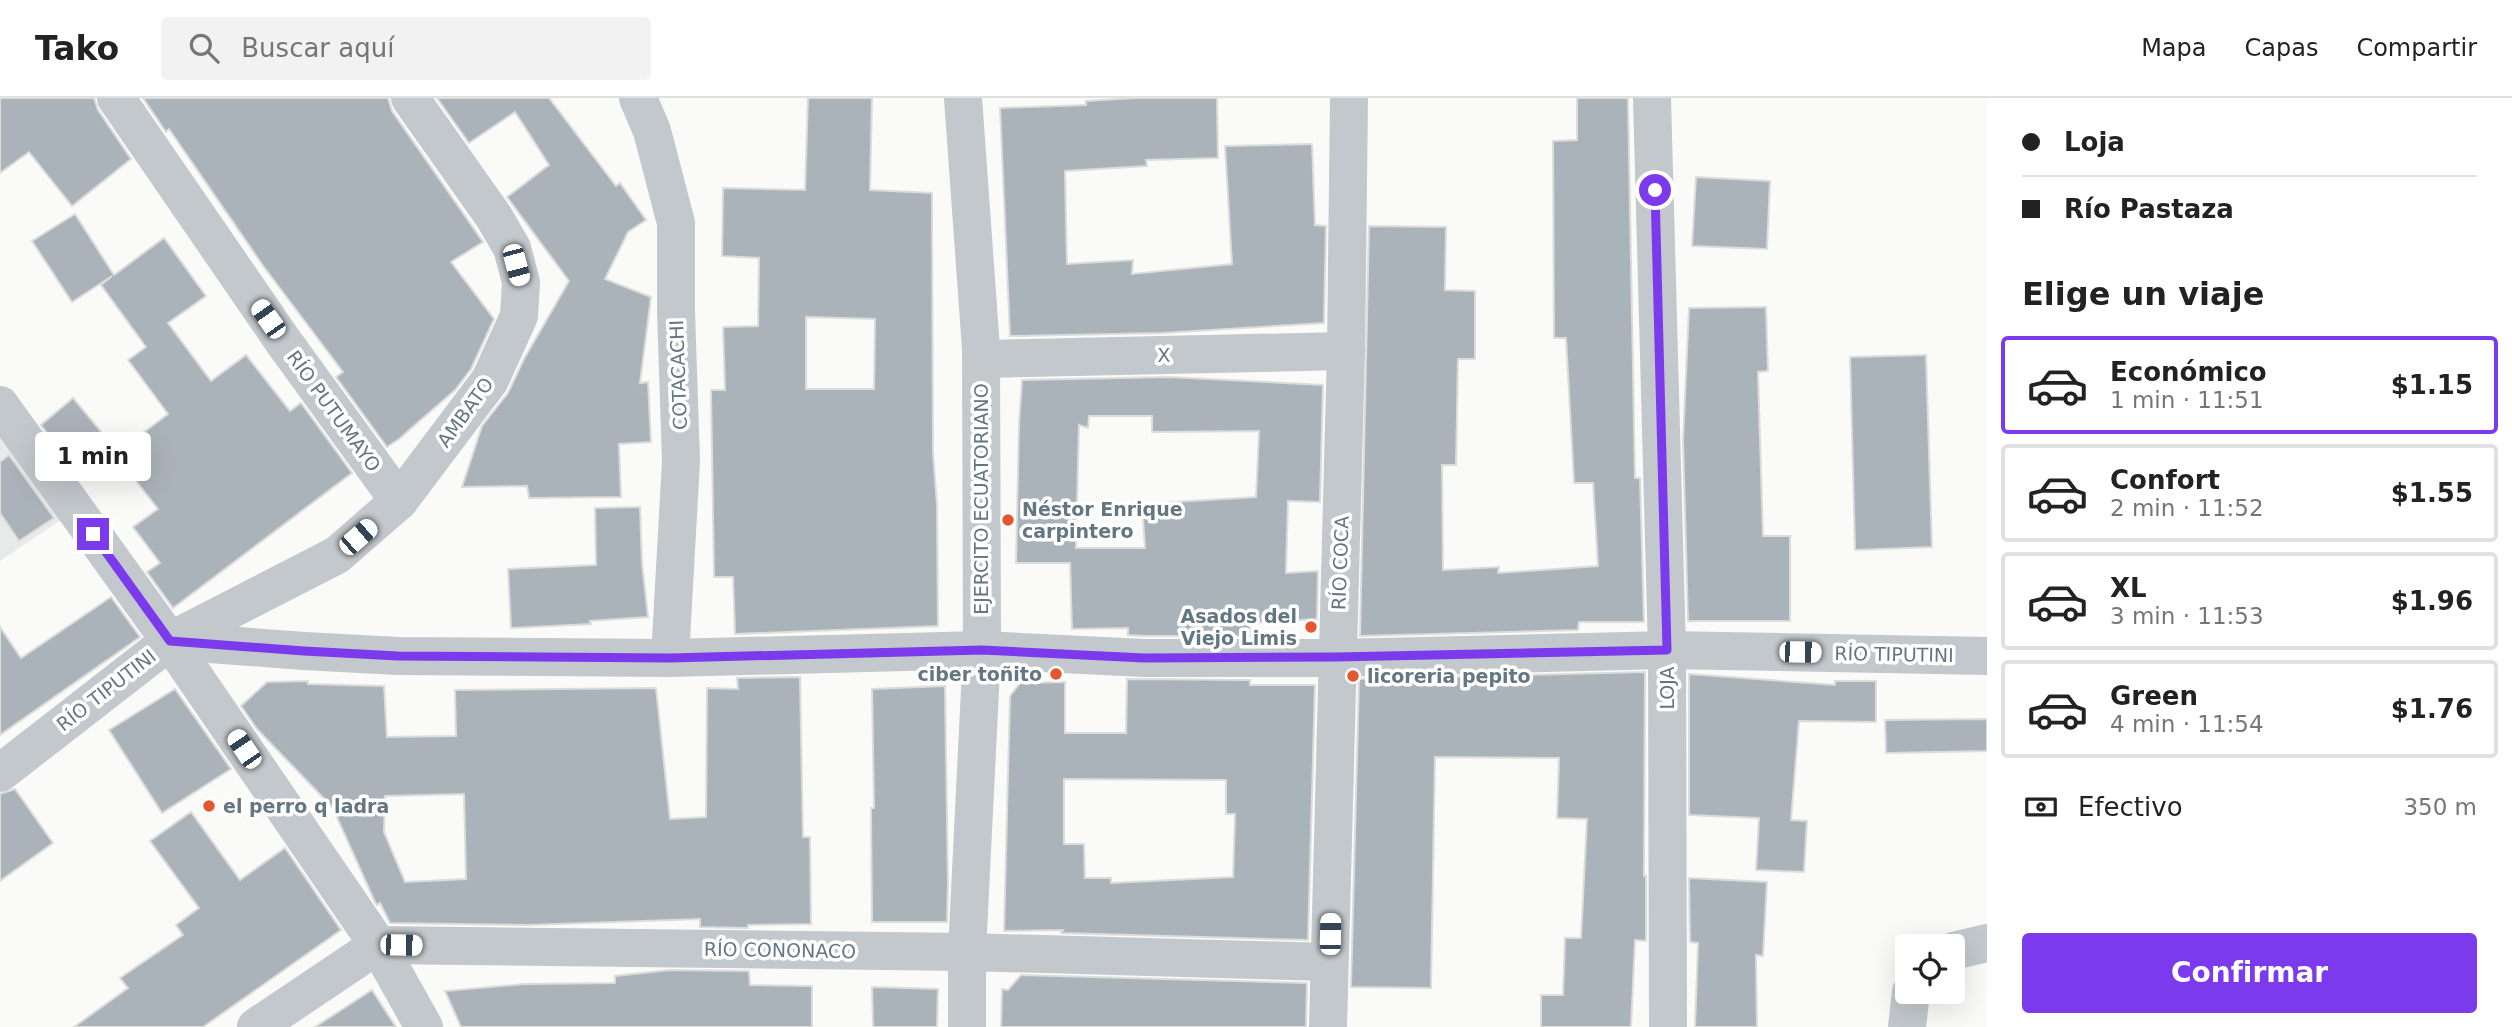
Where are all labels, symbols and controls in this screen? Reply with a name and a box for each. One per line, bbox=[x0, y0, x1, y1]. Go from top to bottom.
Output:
search box bbox=[161, 17, 651, 80]
text: Tako bbox=[35, 29, 119, 68]
icon: search bbox=[185, 29, 223, 67]
text: Buscar aquí bbox=[241, 33, 394, 63]
text: Mapa bbox=[2141, 34, 2207, 62]
text: Capas bbox=[2245, 34, 2318, 62]
text: Compartir bbox=[2356, 34, 2477, 62]
text: Loja bbox=[2064, 127, 2125, 157]
route start bbox=[1639, 174, 1671, 206]
text: Río Pastaza bbox=[2064, 194, 2234, 224]
car bbox=[501, 242, 532, 288]
text: Elige un viaje bbox=[2022, 275, 2264, 313]
car bbox=[248, 296, 289, 342]
street label: COTACACHI bbox=[665, 320, 691, 430]
street label: X bbox=[1157, 344, 1171, 366]
street label: RÍO PUTUMAYO bbox=[283, 346, 385, 476]
icon: car bbox=[2026, 354, 2089, 417]
text: Económico bbox=[2110, 357, 2267, 387]
text: $1.15 bbox=[2391, 370, 2473, 400]
street label: AMBATO bbox=[432, 373, 498, 451]
street label: EJERCITO ECUATORIANO bbox=[970, 383, 992, 615]
text: 1 min · 11:51 bbox=[2110, 387, 2264, 413]
callout: 1 min bbox=[35, 432, 151, 482]
text: 1 min bbox=[57, 443, 129, 469]
icon: car bbox=[2026, 462, 2089, 525]
text: Confort bbox=[2110, 465, 2220, 495]
text: $1.55 bbox=[2391, 478, 2473, 508]
text: 2 min · 11:52 bbox=[2110, 495, 2264, 521]
place label: Néstor Enrique carpintero bbox=[1022, 498, 1183, 542]
marker: Néstor Enrique carpintero bbox=[1000, 512, 1016, 528]
car bbox=[336, 515, 381, 559]
street label: RÍO COCA bbox=[1327, 515, 1353, 611]
route end bbox=[77, 518, 109, 550]
icon: car bbox=[2026, 570, 2089, 633]
text: XL bbox=[2110, 573, 2147, 603]
text: $1.96 bbox=[2391, 586, 2473, 616]
text: 3 min · 11:53 bbox=[2110, 603, 2264, 629]
place label: Asados del Viejo Limis bbox=[1181, 605, 1297, 649]
marker: Asados del Viejo Limis bbox=[1303, 619, 1319, 635]
car bbox=[1779, 641, 1822, 663]
street label: RÍO TIPUTINI bbox=[1834, 642, 1954, 666]
street label: RÍO TIPUTINI bbox=[52, 645, 160, 735]
place label: ciber toñito bbox=[917, 663, 1042, 685]
place label: licoreria pepito bbox=[1367, 665, 1531, 687]
marker: ciber toñito bbox=[1048, 666, 1064, 682]
street label: LOJA bbox=[1656, 666, 1678, 710]
marker: licoreria pepito bbox=[1345, 668, 1361, 684]
icon: car bbox=[2026, 678, 2089, 741]
text: Green bbox=[2110, 681, 2198, 711]
text: $1.76 bbox=[2391, 694, 2473, 724]
text: 4 min · 11:54 bbox=[2110, 711, 2264, 737]
car bbox=[224, 726, 265, 772]
icon: cash bbox=[2022, 788, 2060, 826]
text: Efectivo bbox=[2078, 792, 2183, 822]
text: 350 m bbox=[2403, 794, 2477, 820]
place label: el perro q ladra bbox=[223, 795, 389, 817]
marker: el perro q ladra bbox=[201, 798, 217, 814]
car bbox=[1320, 913, 1341, 955]
button: Confirmar bbox=[2022, 933, 2477, 1013]
car bbox=[380, 934, 423, 956]
map controls bbox=[1895, 934, 1965, 1004]
button: locate bbox=[1895, 934, 1965, 1004]
street label: RÍO CONONACO bbox=[704, 938, 856, 962]

